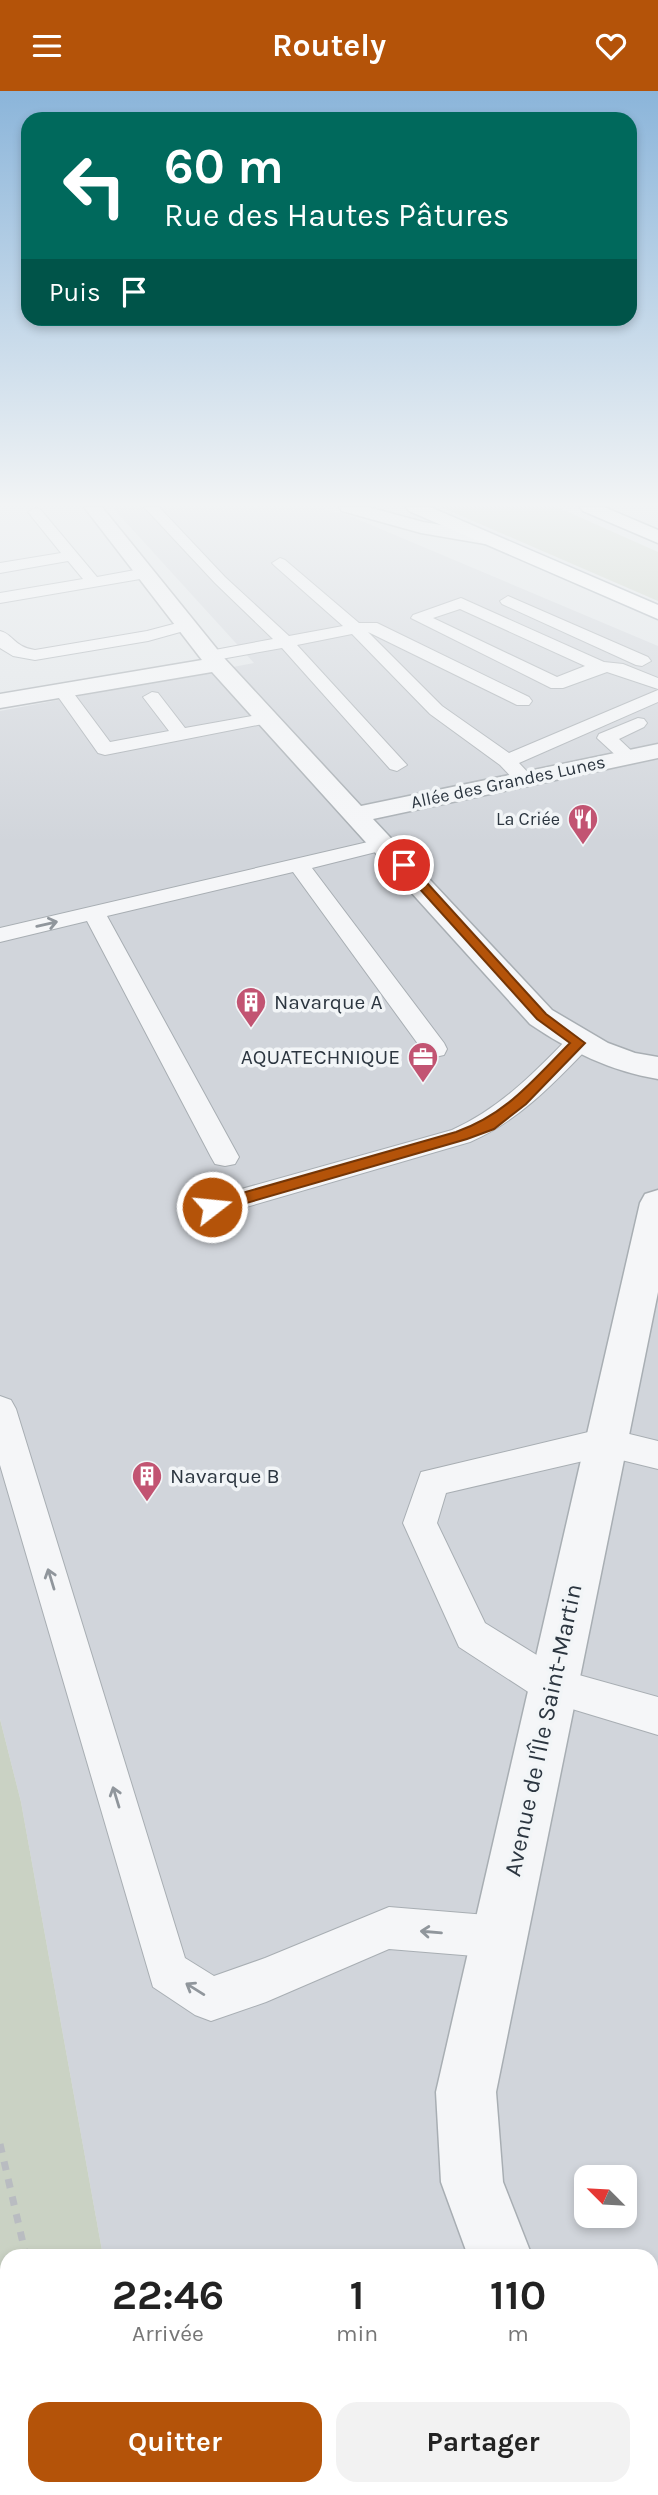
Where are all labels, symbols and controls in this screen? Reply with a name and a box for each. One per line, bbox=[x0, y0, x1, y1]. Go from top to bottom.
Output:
icon: menu bbox=[28, 27, 66, 65]
text: Routely bbox=[272, 27, 386, 64]
icon: heart bbox=[592, 27, 630, 65]
text: 60 m bbox=[164, 138, 284, 195]
icon: left bbox=[49, 140, 140, 231]
text: Rue des Hautes Pâtures bbox=[164, 197, 510, 234]
icon: arrive bbox=[115, 273, 153, 311]
text: Puis bbox=[49, 277, 101, 308]
street label: Allée des Grandes Lunes bbox=[409, 751, 607, 813]
restaurant icon: La Criée bbox=[566, 802, 600, 846]
place label: La Criée bbox=[496, 808, 560, 830]
pin bbox=[374, 835, 434, 895]
icon: arrive bbox=[385, 846, 423, 884]
one-way arrow bbox=[35, 917, 58, 930]
building icon: Navarque A bbox=[234, 985, 268, 1029]
place label: Navarque A bbox=[274, 990, 382, 1014]
office icon: AQUATECHNIQUE bbox=[406, 1040, 440, 1084]
place label: AQUATECHNIQUE bbox=[241, 1045, 400, 1069]
position arrow bbox=[175, 1170, 249, 1244]
building icon: Navarque B bbox=[130, 1459, 164, 1503]
place label: Navarque B bbox=[170, 1464, 279, 1488]
one-way arrow bbox=[43, 1569, 56, 1591]
street label: Avenue de l'Île Saint-Martin bbox=[498, 1581, 588, 1879]
one-way arrow bbox=[108, 1787, 121, 1809]
one-way arrow bbox=[420, 1925, 443, 1938]
one-way arrow bbox=[186, 1982, 206, 1996]
north arrow bbox=[574, 2165, 637, 2228]
map controls bbox=[574, 2165, 637, 2228]
text: 22:46 bbox=[112, 2270, 224, 2320]
text: 1 bbox=[350, 2270, 365, 2320]
text: 110 bbox=[490, 2270, 546, 2320]
text: Arrivée bbox=[132, 2320, 204, 2347]
text: min bbox=[336, 2320, 378, 2347]
text: m bbox=[507, 2320, 529, 2347]
button: Quitter bbox=[28, 2402, 322, 2482]
button: Partager bbox=[336, 2402, 630, 2482]

